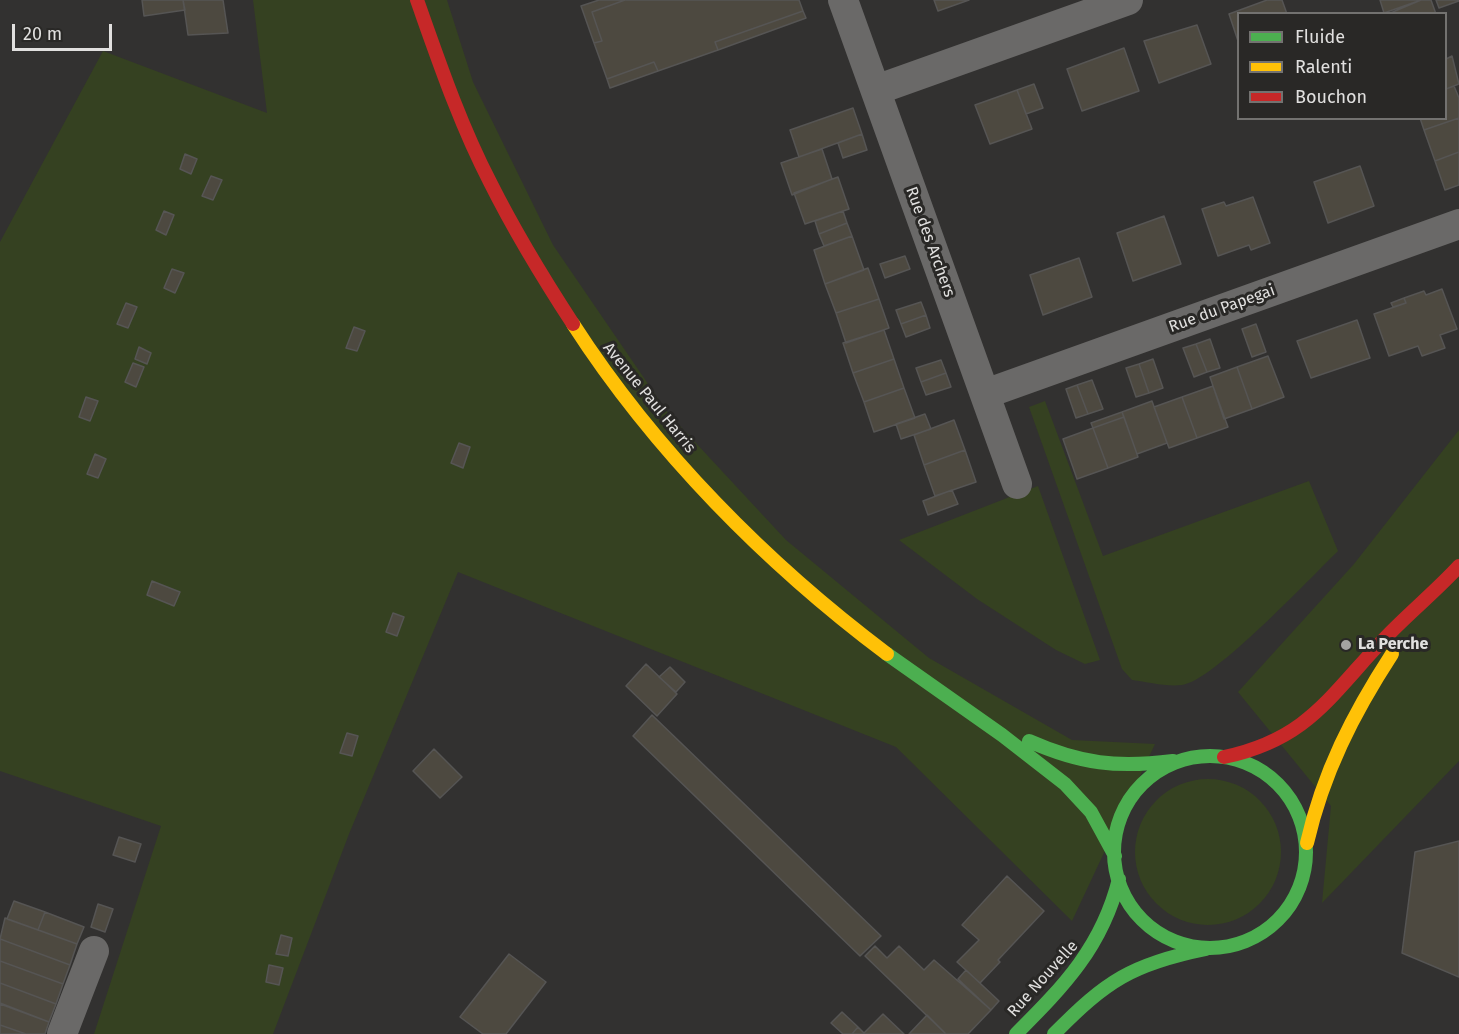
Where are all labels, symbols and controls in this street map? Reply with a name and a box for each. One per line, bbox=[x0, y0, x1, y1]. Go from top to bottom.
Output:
scale bar bbox=[15, 12, 116, 50]
legend bbox=[1237, 12, 1447, 120]
text: 20 m bbox=[23, 23, 62, 45]
text: Fluide bbox=[1295, 26, 1345, 48]
text: Ralenti bbox=[1295, 56, 1352, 78]
text: Bouchon bbox=[1295, 86, 1367, 108]
street label: Rue des Archers bbox=[901, 184, 959, 300]
street label: Rue du Papegai bbox=[1166, 281, 1278, 337]
street label: Avenue Paul Harris bbox=[599, 339, 699, 457]
place label: La Perche bbox=[1358, 635, 1428, 655]
marker: La Perche bbox=[1339, 638, 1353, 652]
street label: Rue Nouvelle bbox=[1004, 937, 1082, 1021]

